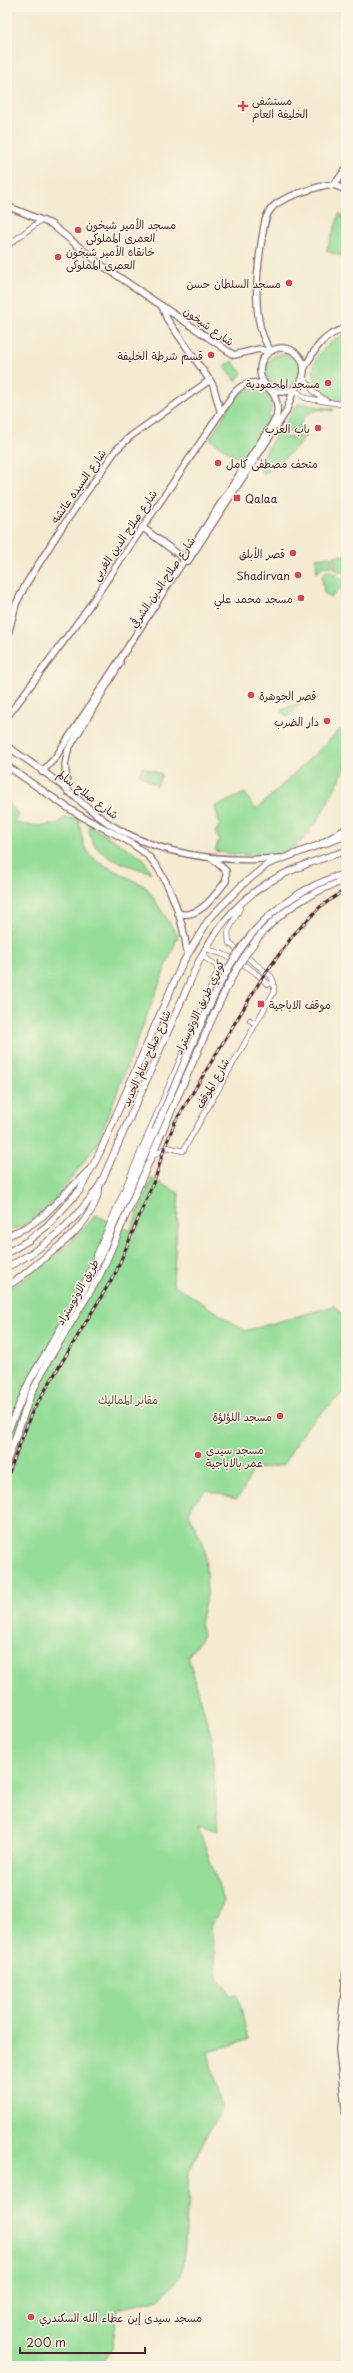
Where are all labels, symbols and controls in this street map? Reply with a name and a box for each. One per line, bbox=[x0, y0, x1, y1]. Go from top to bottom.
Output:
place label: مستشفى الخليفة العام bbox=[252, 92, 308, 123]
marker: مستشفى الخليفة العام bbox=[237, 100, 249, 112]
place label: مسجد الأمير شيخون العمرى المملوكى bbox=[86, 216, 176, 246]
marker: مسجد الأمير شيخون العمرى المملوكى bbox=[73, 225, 83, 235]
place label: خانقاه الأمير شيخون العمرى المملوكى bbox=[66, 243, 155, 273]
marker: خانقاه الأمير شيخون العمرى المملوكى bbox=[53, 252, 63, 262]
place label: مسجد السلطان حسن bbox=[186, 275, 281, 292]
marker: مسجد السلطان حسن bbox=[284, 278, 294, 288]
street label: شارع شيخون bbox=[180, 302, 238, 351]
place label: قسم شرطة الخليفة bbox=[117, 347, 203, 365]
marker: قسم شرطة الخليفة bbox=[206, 350, 216, 360]
place label: مسجد المحمودية bbox=[246, 375, 320, 392]
marker: مسجد المحمودية bbox=[323, 378, 333, 388]
place label: باب العزب bbox=[265, 420, 310, 437]
marker: باب العزب bbox=[313, 423, 323, 433]
street label: شارع السيده عائشه bbox=[46, 445, 111, 527]
place label: متحف مصطفى كامل bbox=[226, 455, 318, 472]
marker: متحف مصطفى كامل bbox=[213, 458, 223, 468]
street label: شارع صلاح الدين الغربى bbox=[87, 486, 162, 584]
place label: Qalaa bbox=[245, 490, 278, 507]
marker: Qalaa bbox=[232, 493, 242, 503]
street label: شارع صلاح الدين الشرقي bbox=[125, 533, 200, 632]
place label: قصر الأبلق bbox=[239, 545, 285, 562]
marker: قصر الأبلق bbox=[288, 548, 298, 558]
place label: Shadirvan bbox=[236, 567, 290, 584]
marker: Shadirvan bbox=[293, 570, 303, 580]
place label: مسجد محمد علي bbox=[214, 590, 293, 610]
marker: مسجد محمد علي bbox=[296, 593, 306, 603]
place label: قصر الجوهرة bbox=[259, 687, 316, 704]
marker: قصر الجوهرة bbox=[246, 690, 256, 700]
place label: دار الضرب bbox=[274, 713, 319, 730]
marker: دار الضرب bbox=[322, 716, 332, 726]
street label: شارع صلاح سالم bbox=[53, 765, 122, 824]
street label: كوبري طريق الاوتوستراد bbox=[170, 957, 229, 1058]
place label: موقف الاباجية bbox=[269, 996, 331, 1013]
marker: موقف الاباجية bbox=[256, 999, 266, 1009]
street label: شارع صلاح سالم الجديد bbox=[117, 1007, 176, 1109]
street label: شارع الموقف bbox=[191, 1055, 234, 1112]
street label: طريق الاوتوستراد bbox=[51, 1256, 103, 1328]
park label: مقابر المماليك bbox=[98, 1391, 158, 1408]
place label: مسجد اللؤلؤة bbox=[212, 1408, 272, 1425]
marker: مسجد اللؤلؤة bbox=[275, 1411, 285, 1421]
place label: مسجد سيدى عمر بالاباجية bbox=[206, 1441, 264, 1471]
marker: مسجد سيدى عمر بالاباجية bbox=[193, 1450, 203, 1460]
place label: مسجد سيدى إبن عطاء الله السكندري bbox=[39, 2309, 202, 2327]
marker: مسجد سيدى إبن عطاء الله السكندري bbox=[26, 2312, 36, 2322]
scale bar bbox=[20, 2329, 145, 2355]
text: 200 m bbox=[26, 2333, 66, 2351]

